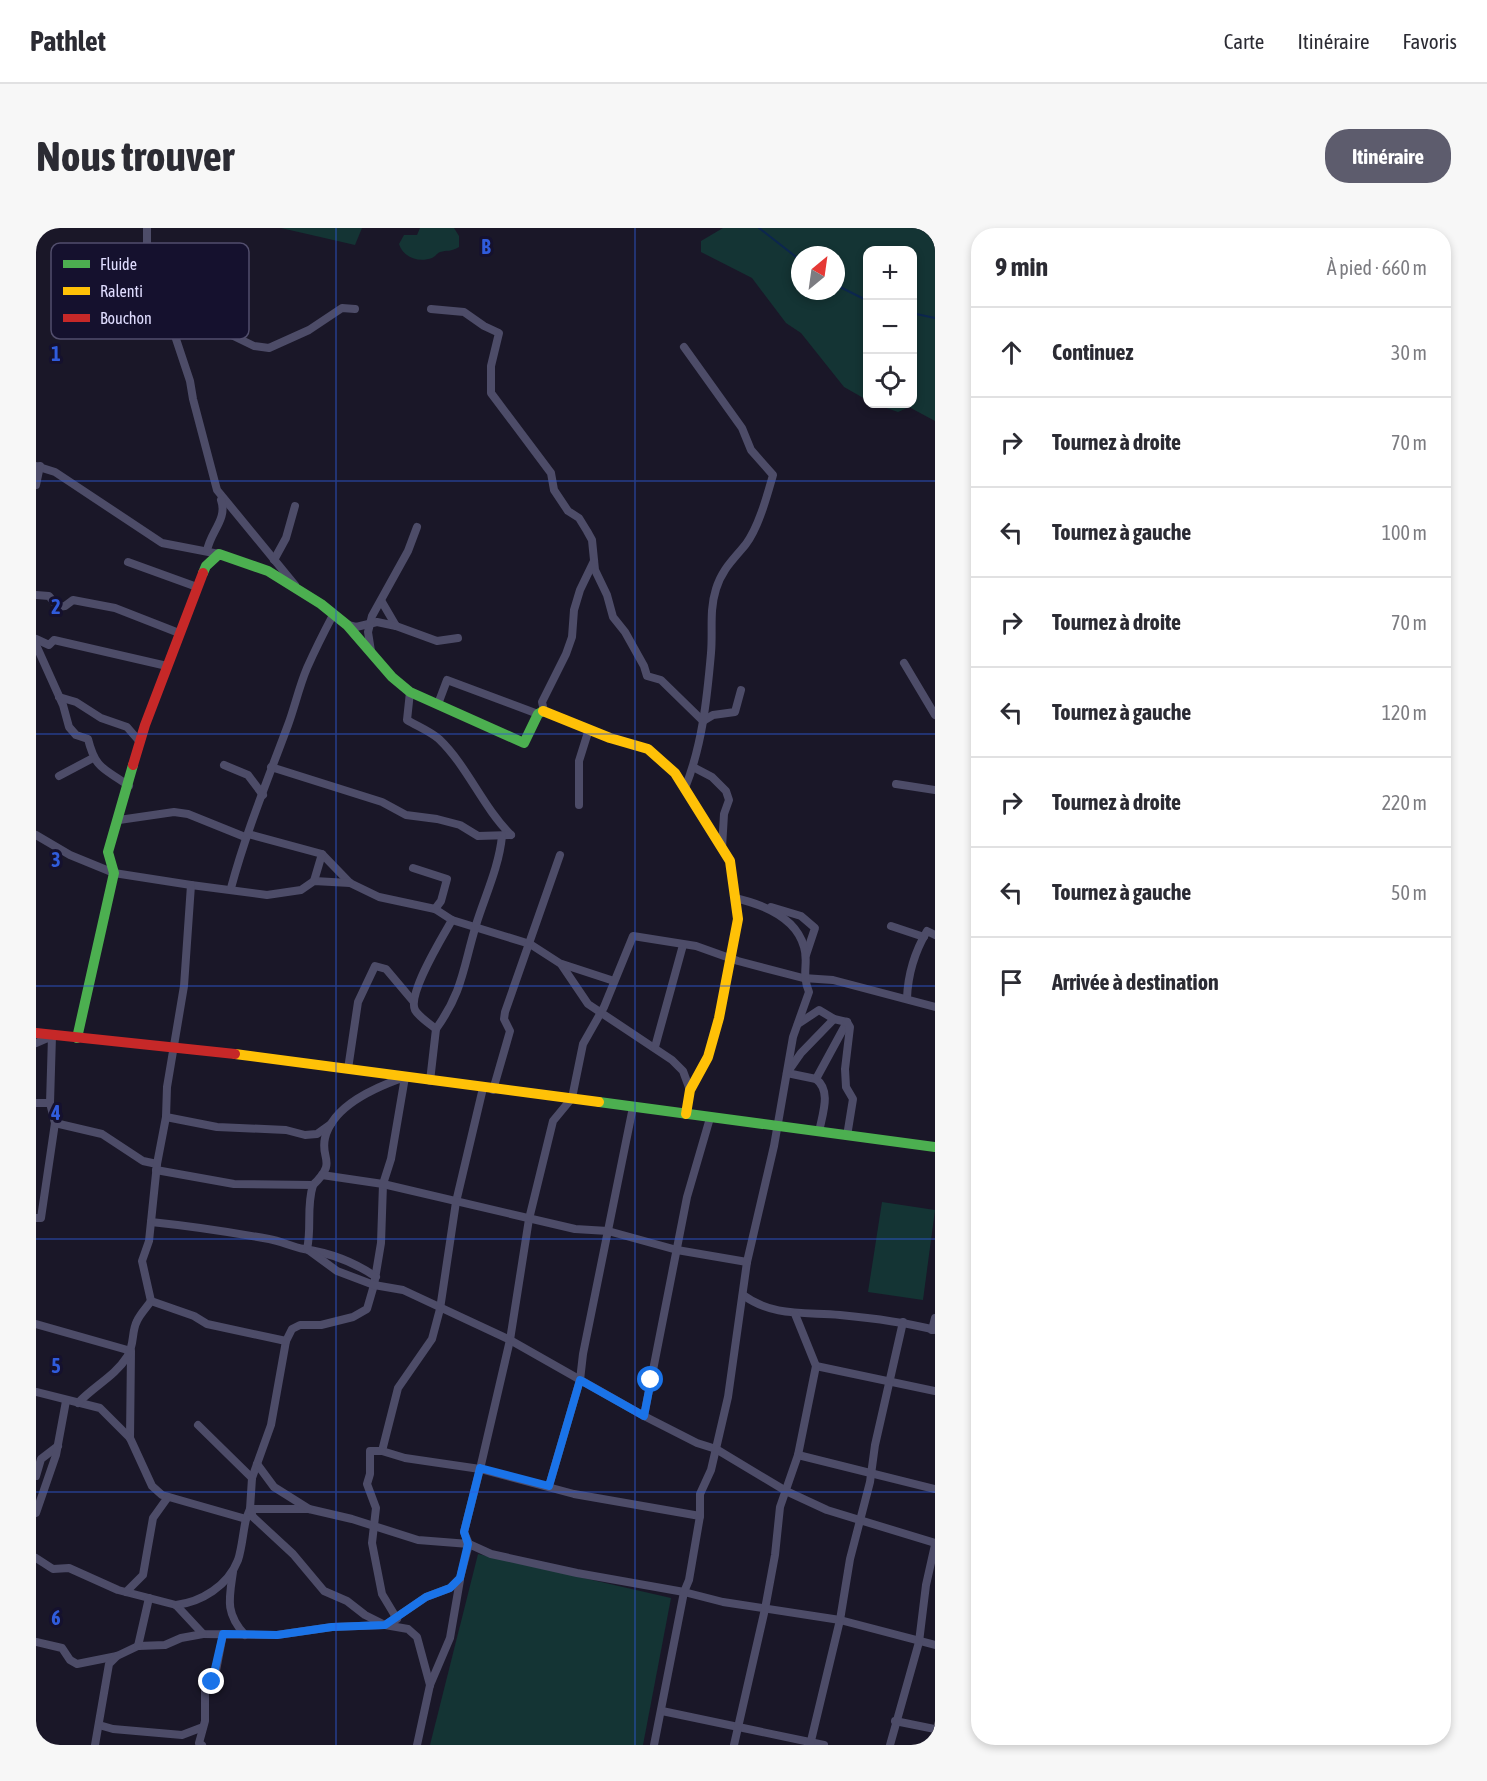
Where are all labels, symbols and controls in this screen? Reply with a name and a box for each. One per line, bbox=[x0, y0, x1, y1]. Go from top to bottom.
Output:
text: Pathlet bbox=[30, 25, 106, 57]
text: Carte bbox=[1224, 29, 1264, 53]
text: Itinéraire bbox=[1297, 29, 1369, 53]
text: Favoris bbox=[1402, 29, 1457, 53]
button: Itinéraire bbox=[1325, 129, 1451, 183]
text: Nous trouver bbox=[36, 132, 234, 180]
text: B bbox=[481, 235, 491, 258]
legend bbox=[51, 243, 249, 339]
north arrow bbox=[791, 246, 845, 300]
map controls bbox=[863, 246, 917, 408]
button: + bbox=[863, 246, 917, 300]
text: 9 min bbox=[995, 252, 1048, 282]
text: Fluide bbox=[100, 255, 137, 273]
text: À pied · 660 m bbox=[1327, 256, 1427, 279]
text: Ralenti bbox=[100, 282, 143, 300]
button: − bbox=[863, 300, 917, 354]
text: Bouchon bbox=[100, 309, 152, 327]
icon: ahead bbox=[995, 336, 1028, 369]
text: Continuez bbox=[1052, 339, 1134, 365]
text: 30 m bbox=[1391, 341, 1427, 364]
text: 1 bbox=[51, 342, 61, 365]
button: locate bbox=[863, 354, 917, 408]
icon: right bbox=[995, 426, 1028, 459]
text: Tournez à droite bbox=[1052, 429, 1181, 455]
text: 70 m bbox=[1391, 431, 1427, 454]
icon: left bbox=[995, 516, 1028, 549]
text: Tournez à gauche bbox=[1052, 519, 1191, 545]
text: 100 m bbox=[1382, 521, 1427, 544]
text: 2 bbox=[51, 595, 61, 618]
icon: right bbox=[995, 606, 1028, 639]
text: Tournez à droite bbox=[1052, 609, 1181, 635]
text: 70 m bbox=[1391, 611, 1427, 634]
icon: left bbox=[995, 696, 1028, 729]
text: Tournez à gauche bbox=[1052, 699, 1191, 725]
text: 120 m bbox=[1382, 701, 1427, 724]
icon: right bbox=[995, 786, 1028, 819]
text: Tournez à droite bbox=[1052, 789, 1181, 815]
text: 220 m bbox=[1382, 791, 1427, 814]
text: 3 bbox=[51, 848, 61, 871]
icon: left bbox=[995, 876, 1028, 909]
text: Tournez à gauche bbox=[1052, 879, 1191, 905]
text: 50 m bbox=[1391, 881, 1427, 904]
icon: arrive bbox=[995, 966, 1028, 999]
text: Arrivée à destination bbox=[1052, 969, 1219, 995]
text: 4 bbox=[50, 1101, 61, 1124]
text: 5 bbox=[51, 1354, 61, 1377]
route start bbox=[637, 1366, 663, 1392]
text: 6 bbox=[51, 1606, 61, 1629]
route end bbox=[198, 1668, 224, 1694]

